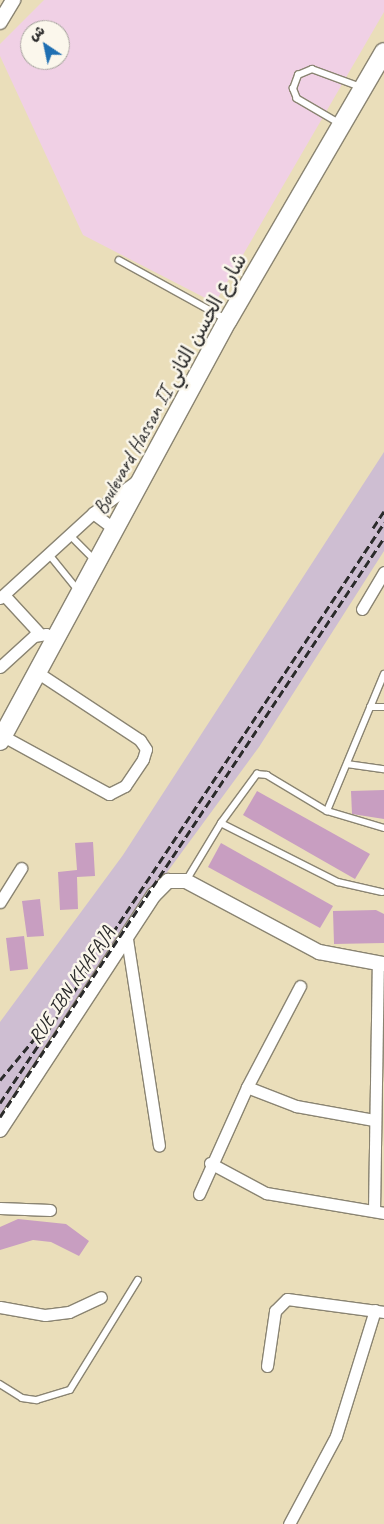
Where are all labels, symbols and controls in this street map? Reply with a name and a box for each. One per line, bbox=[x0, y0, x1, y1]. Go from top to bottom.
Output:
north arrow bbox=[20, 20, 70, 70]
text: ش bbox=[26, 22, 48, 44]
street label: Boulevard Hassan II شارع الحسن الثاني bbox=[88, 249, 252, 519]
street label: RUE IBN KHAFAJA bbox=[23, 922, 119, 1048]

